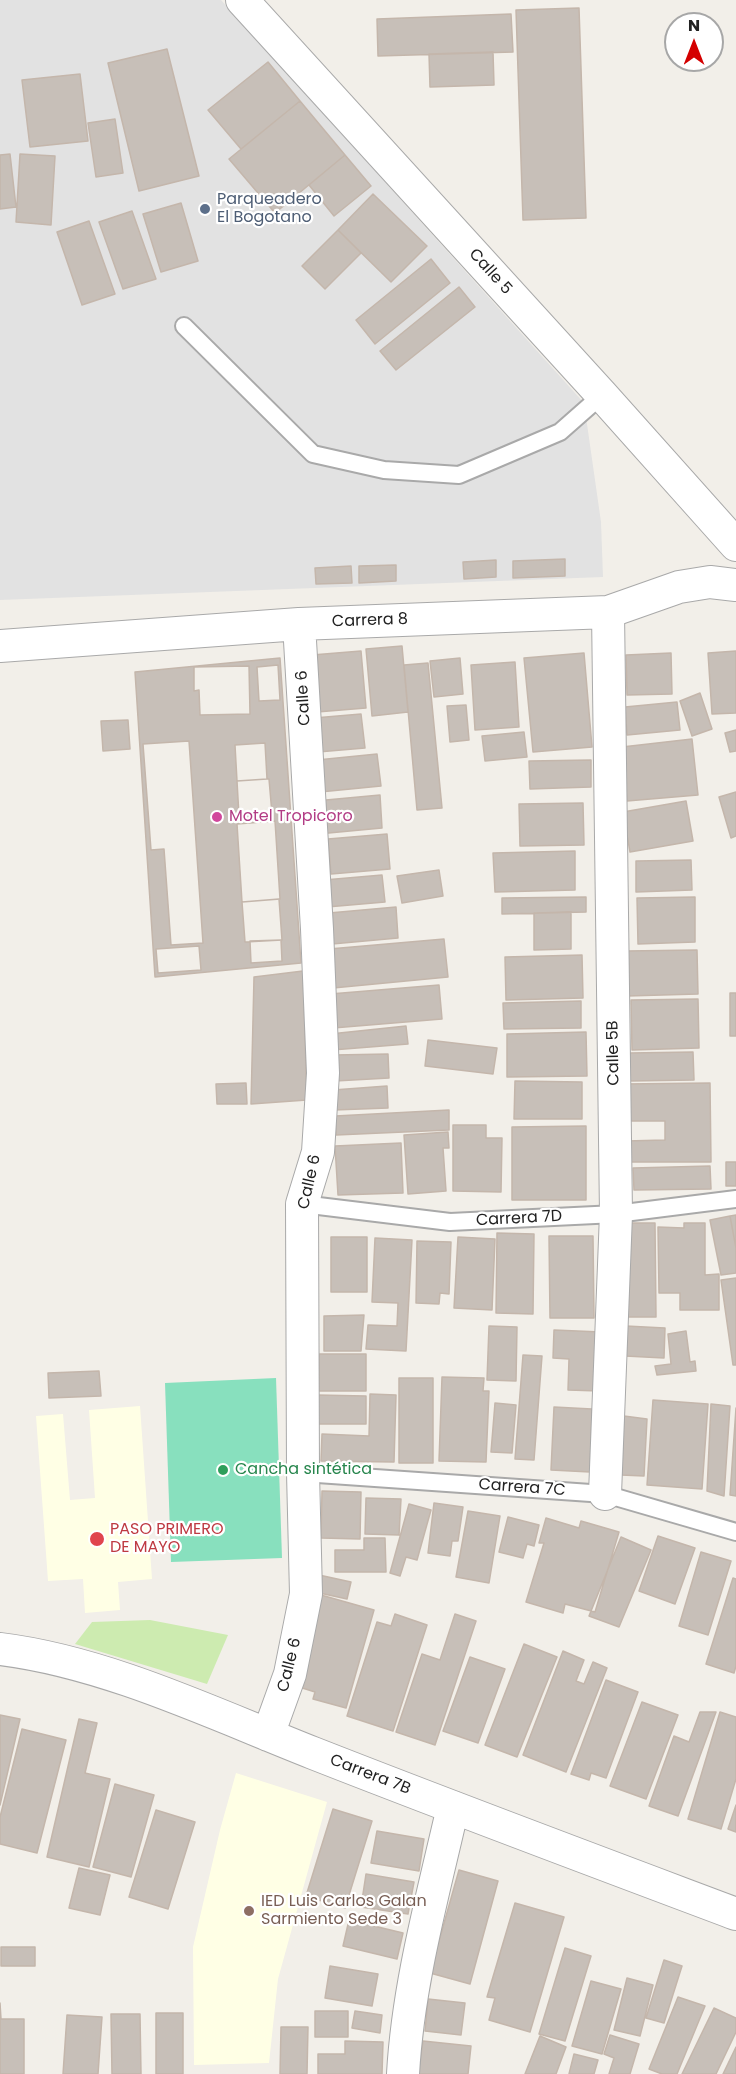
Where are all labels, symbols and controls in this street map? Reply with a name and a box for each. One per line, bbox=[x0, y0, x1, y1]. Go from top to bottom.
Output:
north arrow bbox=[664, 12, 724, 72]
text: N bbox=[688, 14, 700, 37]
place label: Parqueadero El Bogotano bbox=[217, 190, 322, 228]
marker: Parqueadero El Bogotano bbox=[198, 202, 212, 216]
street label: Calle 5 bbox=[464, 245, 516, 299]
street label: Carrera 8 bbox=[332, 610, 408, 632]
street label: Calle 6 bbox=[293, 670, 315, 726]
place label: Motel Tropicoro bbox=[229, 807, 353, 827]
marker: Motel Tropicoro bbox=[210, 810, 224, 824]
street label: Calle 5B bbox=[604, 1020, 624, 1086]
street label: Calle 6 bbox=[294, 1153, 326, 1211]
street label: Carrera 7D bbox=[475, 1207, 563, 1231]
place label: Cancha sintética bbox=[235, 1460, 372, 1480]
marker: Cancha sintética bbox=[216, 1463, 230, 1477]
street label: Carrera 7C bbox=[478, 1475, 566, 1501]
place label: PASO PRIMERO DE MAYO bbox=[110, 1520, 224, 1558]
marker: PASO PRIMERO DE MAYO bbox=[88, 1530, 106, 1548]
street label: Calle 6 bbox=[274, 1636, 306, 1694]
street label: Carrera 7B bbox=[327, 1751, 413, 1799]
place label: IED Luis Carlos Galan Sarmiento Sede 3 bbox=[261, 1892, 427, 1930]
marker: IED Luis Carlos Galan Sarmiento Sede 3 bbox=[242, 1904, 256, 1918]

